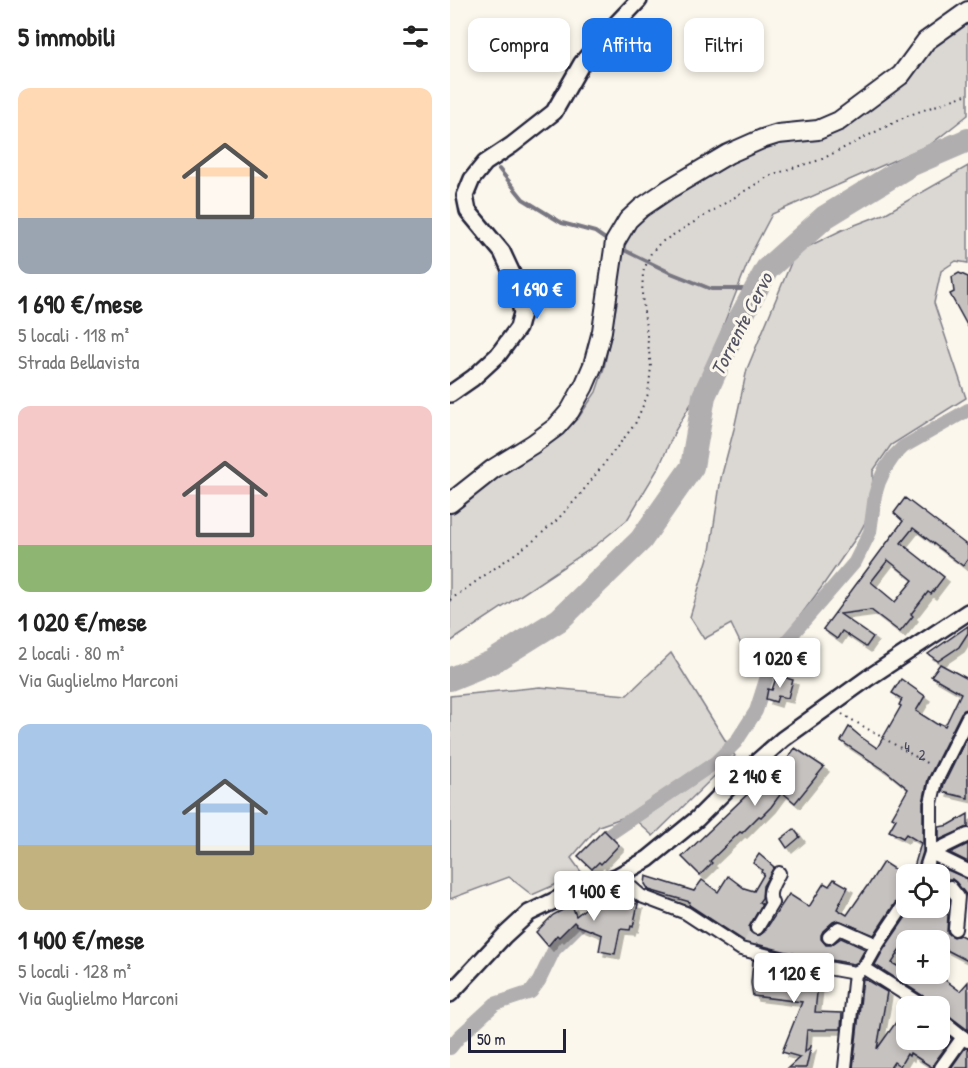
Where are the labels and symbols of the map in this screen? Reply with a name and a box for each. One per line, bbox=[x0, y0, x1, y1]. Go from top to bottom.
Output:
water label: Torrente Cervo bbox=[704, 266, 779, 380]
pin: 1 690 € bbox=[482, 269, 592, 320]
pin: 1 020 € bbox=[725, 638, 835, 689]
house number: 4 bbox=[904, 736, 910, 757]
house number: 2 bbox=[918, 744, 926, 765]
pin: 2 140 € bbox=[700, 756, 810, 807]
pin: 1 400 € bbox=[539, 871, 649, 922]
pin: 1 120 € bbox=[739, 953, 849, 1004]
scale bar bbox=[468, 1026, 566, 1054]

